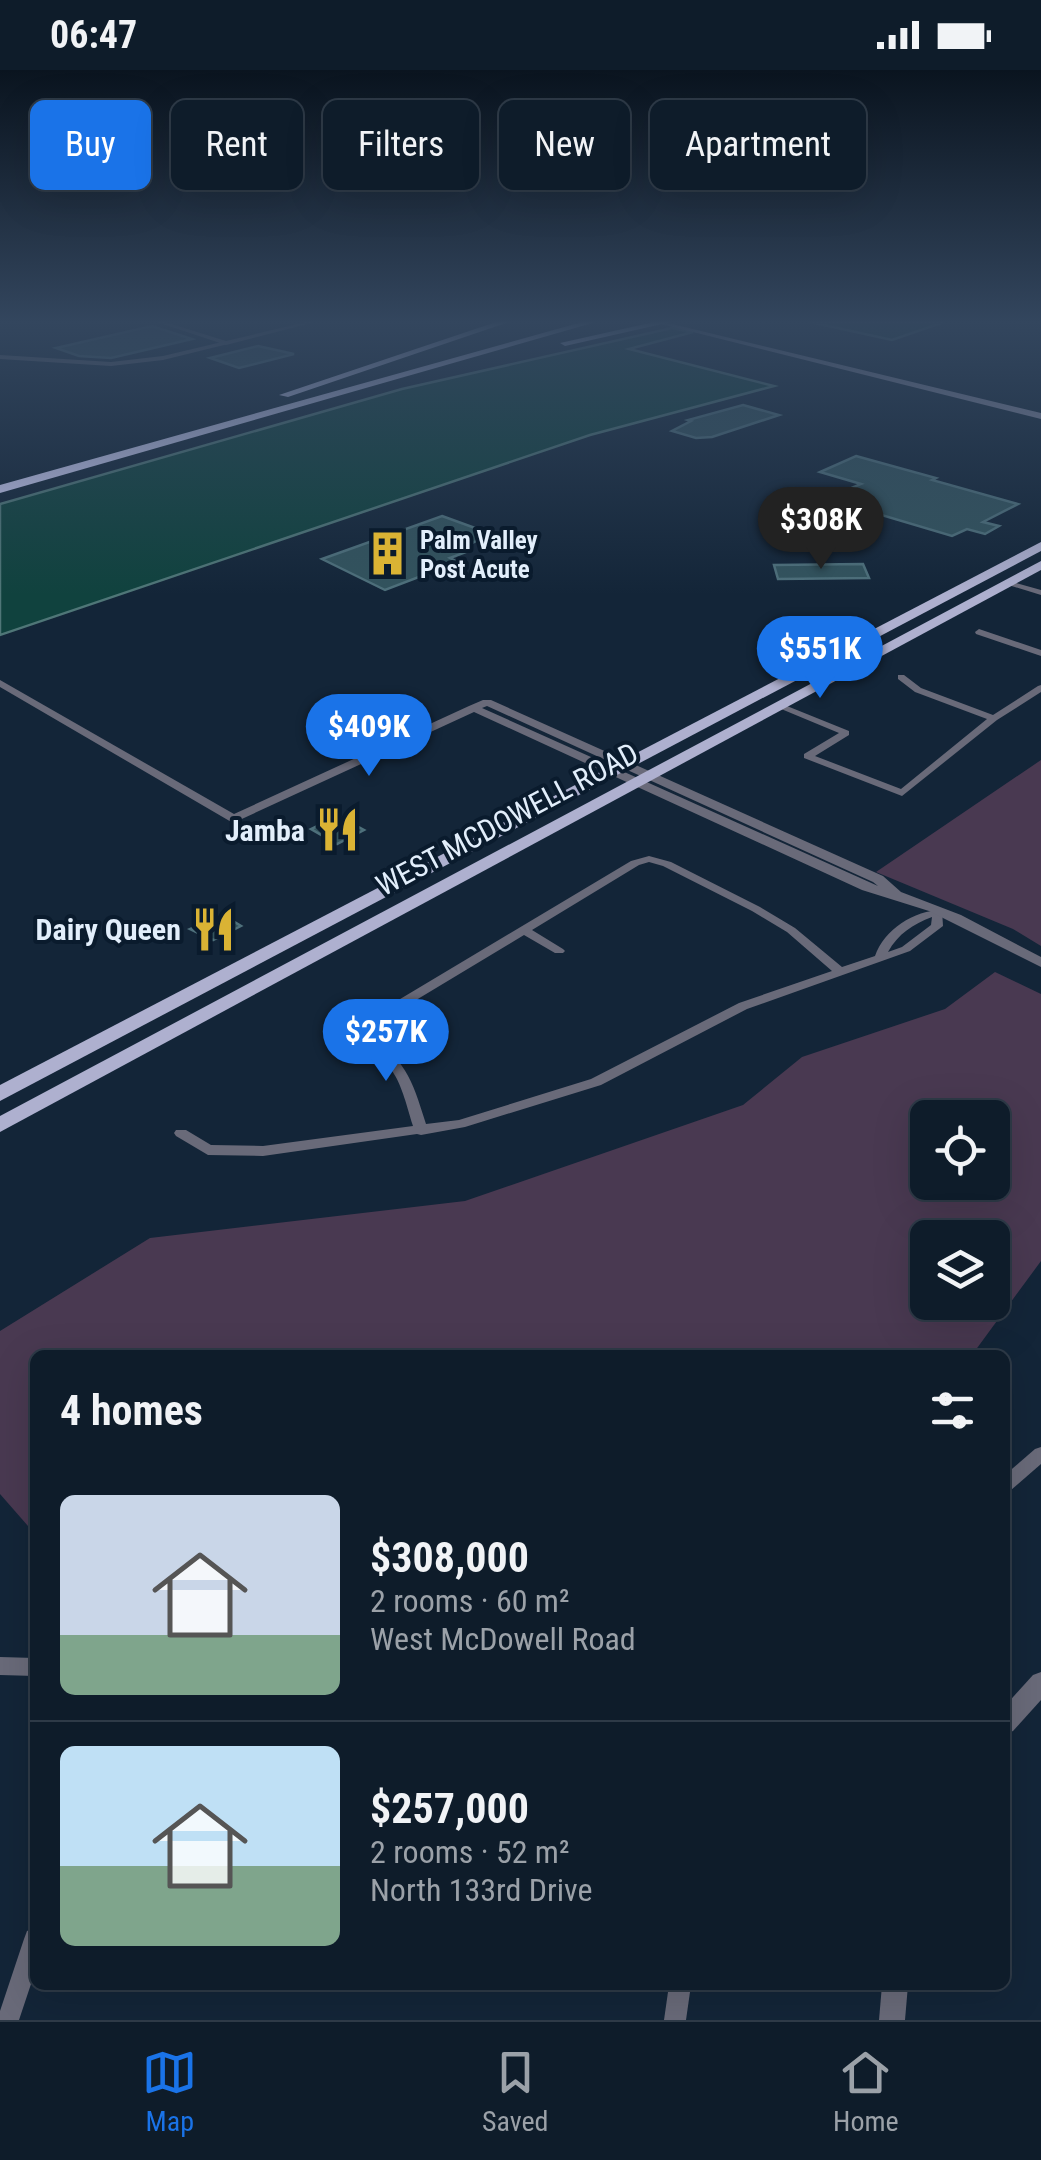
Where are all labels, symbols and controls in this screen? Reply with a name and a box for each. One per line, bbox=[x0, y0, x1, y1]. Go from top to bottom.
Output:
text: 06:47 bbox=[50, 13, 137, 57]
chip: Buy bbox=[30, 100, 151, 190]
chip: Rent bbox=[171, 100, 303, 190]
chip: Filters bbox=[323, 100, 479, 190]
chip: New bbox=[499, 100, 630, 190]
chip: Apartment bbox=[650, 100, 866, 190]
pin: $308K bbox=[751, 487, 891, 572]
text: $308K bbox=[780, 500, 862, 538]
place label: Palm Valley Post Acute bbox=[420, 526, 538, 584]
building icon: Palm Valley Post Acute bbox=[363, 530, 411, 578]
pin: $551K bbox=[750, 616, 890, 701]
text: $551K bbox=[779, 629, 861, 667]
pin: $409K bbox=[299, 694, 439, 779]
text: $409K bbox=[328, 707, 410, 745]
street label: WEST MCDOWELL ROAD bbox=[370, 735, 644, 903]
restaurant icon: Jamba bbox=[314, 806, 362, 854]
place label: Jamba bbox=[225, 813, 305, 848]
restaurant icon: Dairy Queen bbox=[190, 905, 238, 953]
place label: Dairy Queen bbox=[36, 912, 181, 947]
pin: $257K bbox=[316, 999, 456, 1084]
text: $257K bbox=[345, 1012, 427, 1050]
map controls bbox=[910, 1100, 1010, 1320]
button: locate bbox=[910, 1100, 1010, 1200]
button: layers bbox=[910, 1220, 1010, 1320]
icon: filters bbox=[925, 1383, 980, 1438]
text: 4 homes bbox=[60, 1386, 203, 1435]
text: $308,000 bbox=[370, 1533, 529, 1582]
icon: home bbox=[140, 1535, 260, 1655]
text: 2 rooms · 60 m² bbox=[370, 1582, 569, 1620]
text: West McDowell Road bbox=[370, 1620, 636, 1658]
text: $257,000 bbox=[370, 1784, 529, 1833]
icon: home bbox=[140, 1786, 260, 1906]
text: 2 rooms · 52 m² bbox=[370, 1833, 569, 1871]
text: North 133rd Drive bbox=[370, 1871, 593, 1909]
tab: Map bbox=[142, 2045, 197, 2138]
tab: Saved bbox=[482, 2045, 548, 2138]
tab: Home bbox=[833, 2045, 899, 2138]

